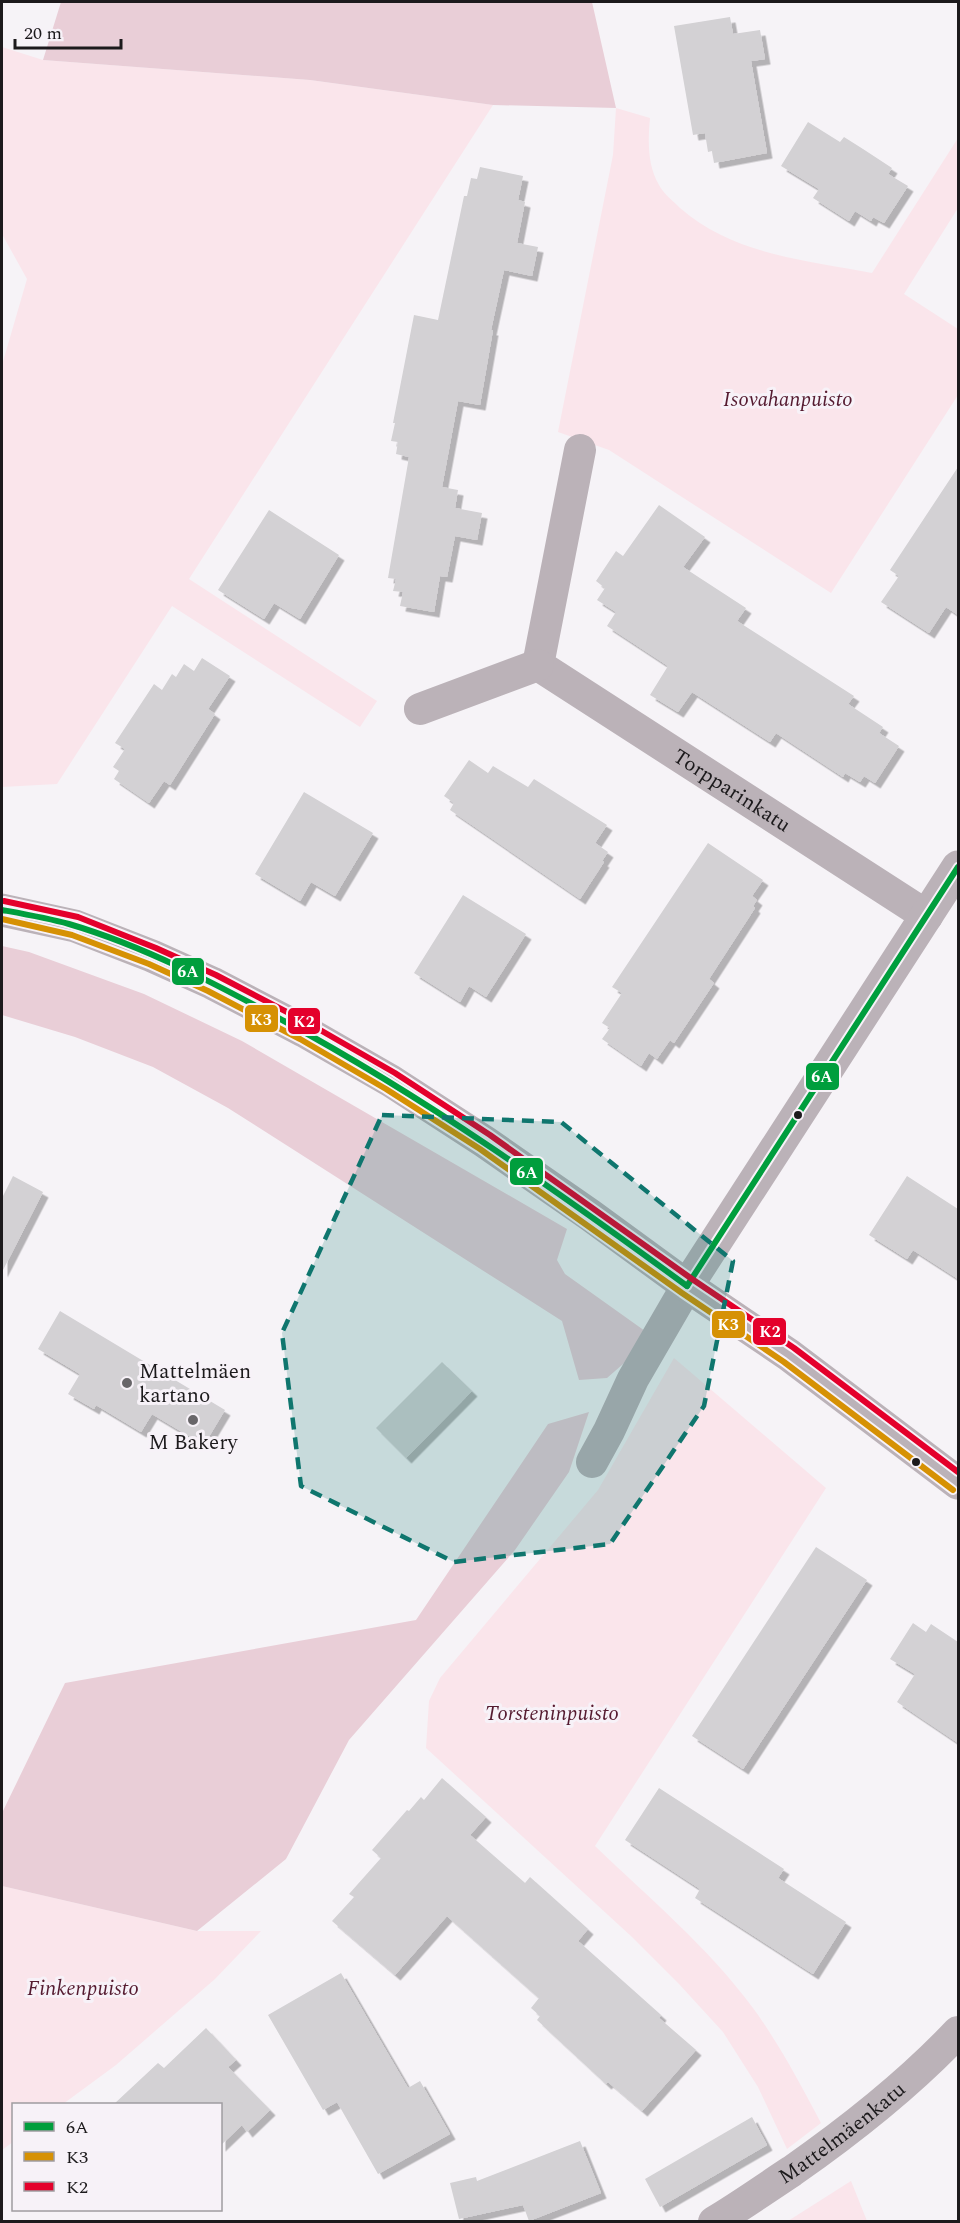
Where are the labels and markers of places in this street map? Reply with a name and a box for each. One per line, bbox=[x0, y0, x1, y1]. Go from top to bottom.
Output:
unlabelled marker bbox=[792, 1109, 804, 1121]
place label: Mattelmäen kartano bbox=[139, 1356, 251, 1412]
marker: Mattelmäen kartano bbox=[120, 1376, 134, 1390]
marker: M Bakery bbox=[186, 1413, 200, 1427]
place label: M Bakery bbox=[148, 1427, 239, 1459]
unlabelled marker bbox=[910, 1456, 922, 1468]

